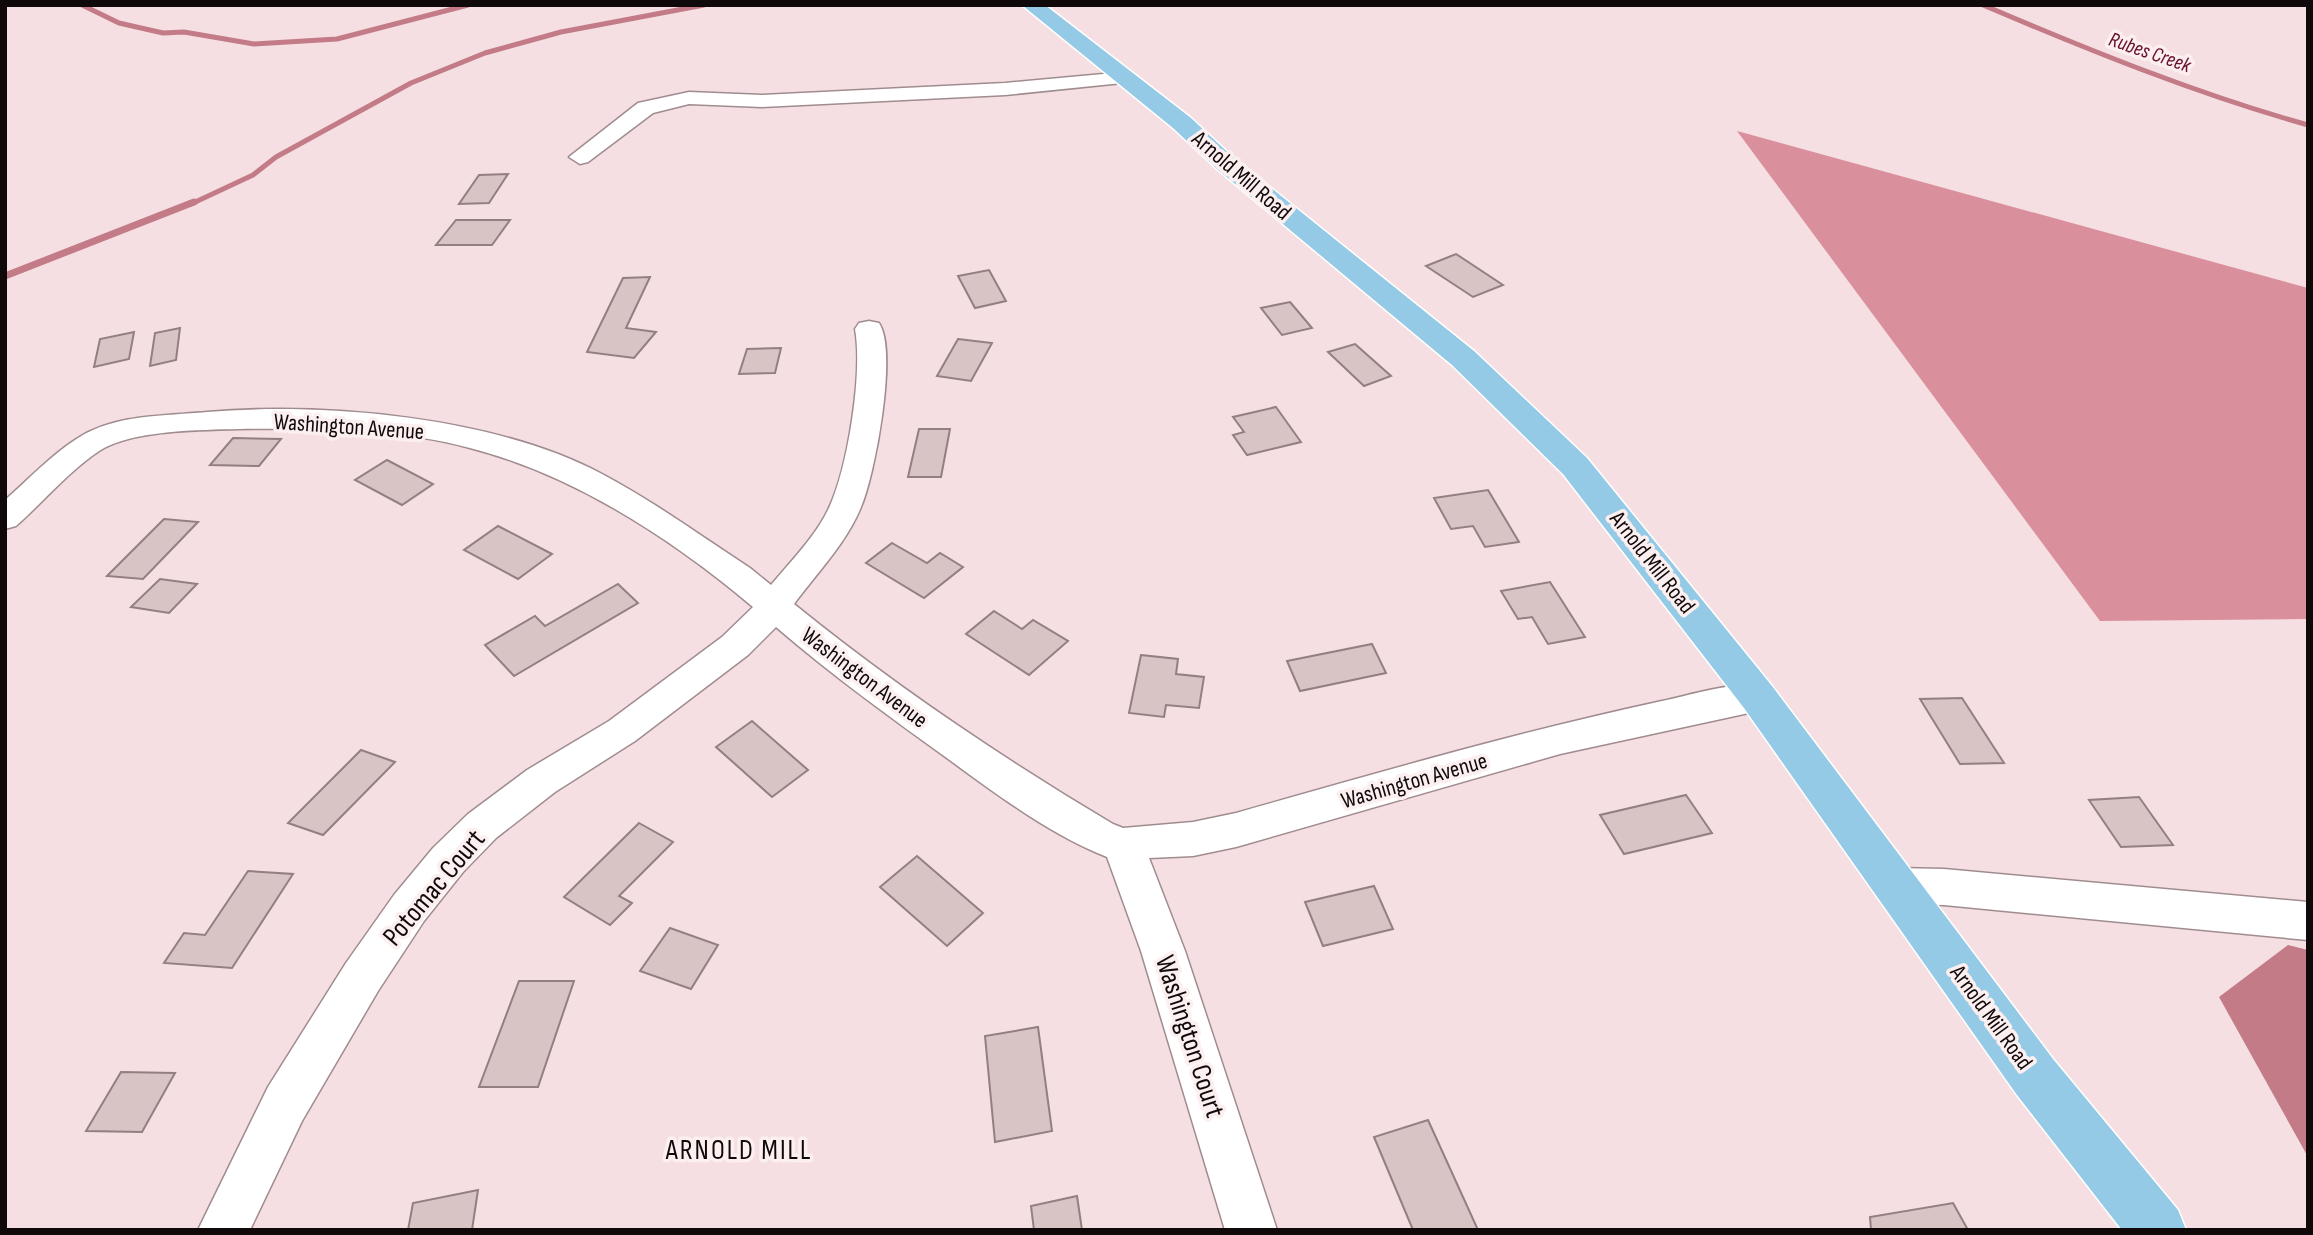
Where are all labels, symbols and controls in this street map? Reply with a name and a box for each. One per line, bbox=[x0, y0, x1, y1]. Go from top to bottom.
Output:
water label: Rubes Creek bbox=[2105, 27, 2195, 79]
street label: Arnold Mill Road bbox=[1185, 124, 1297, 226]
street label: Washington Avenue bbox=[273, 408, 425, 446]
street label: Arnold Mill Road bbox=[1603, 505, 1701, 619]
street label: Washington Avenue bbox=[796, 621, 933, 734]
street label: Washington Avenue bbox=[1338, 747, 1491, 815]
street label: Potomac Court bbox=[376, 823, 492, 953]
street label: Washington Court bbox=[1148, 951, 1231, 1122]
street label: Arnold Mill Road bbox=[1943, 959, 2038, 1075]
district label: ARNOLD MILL bbox=[665, 1134, 812, 1167]

